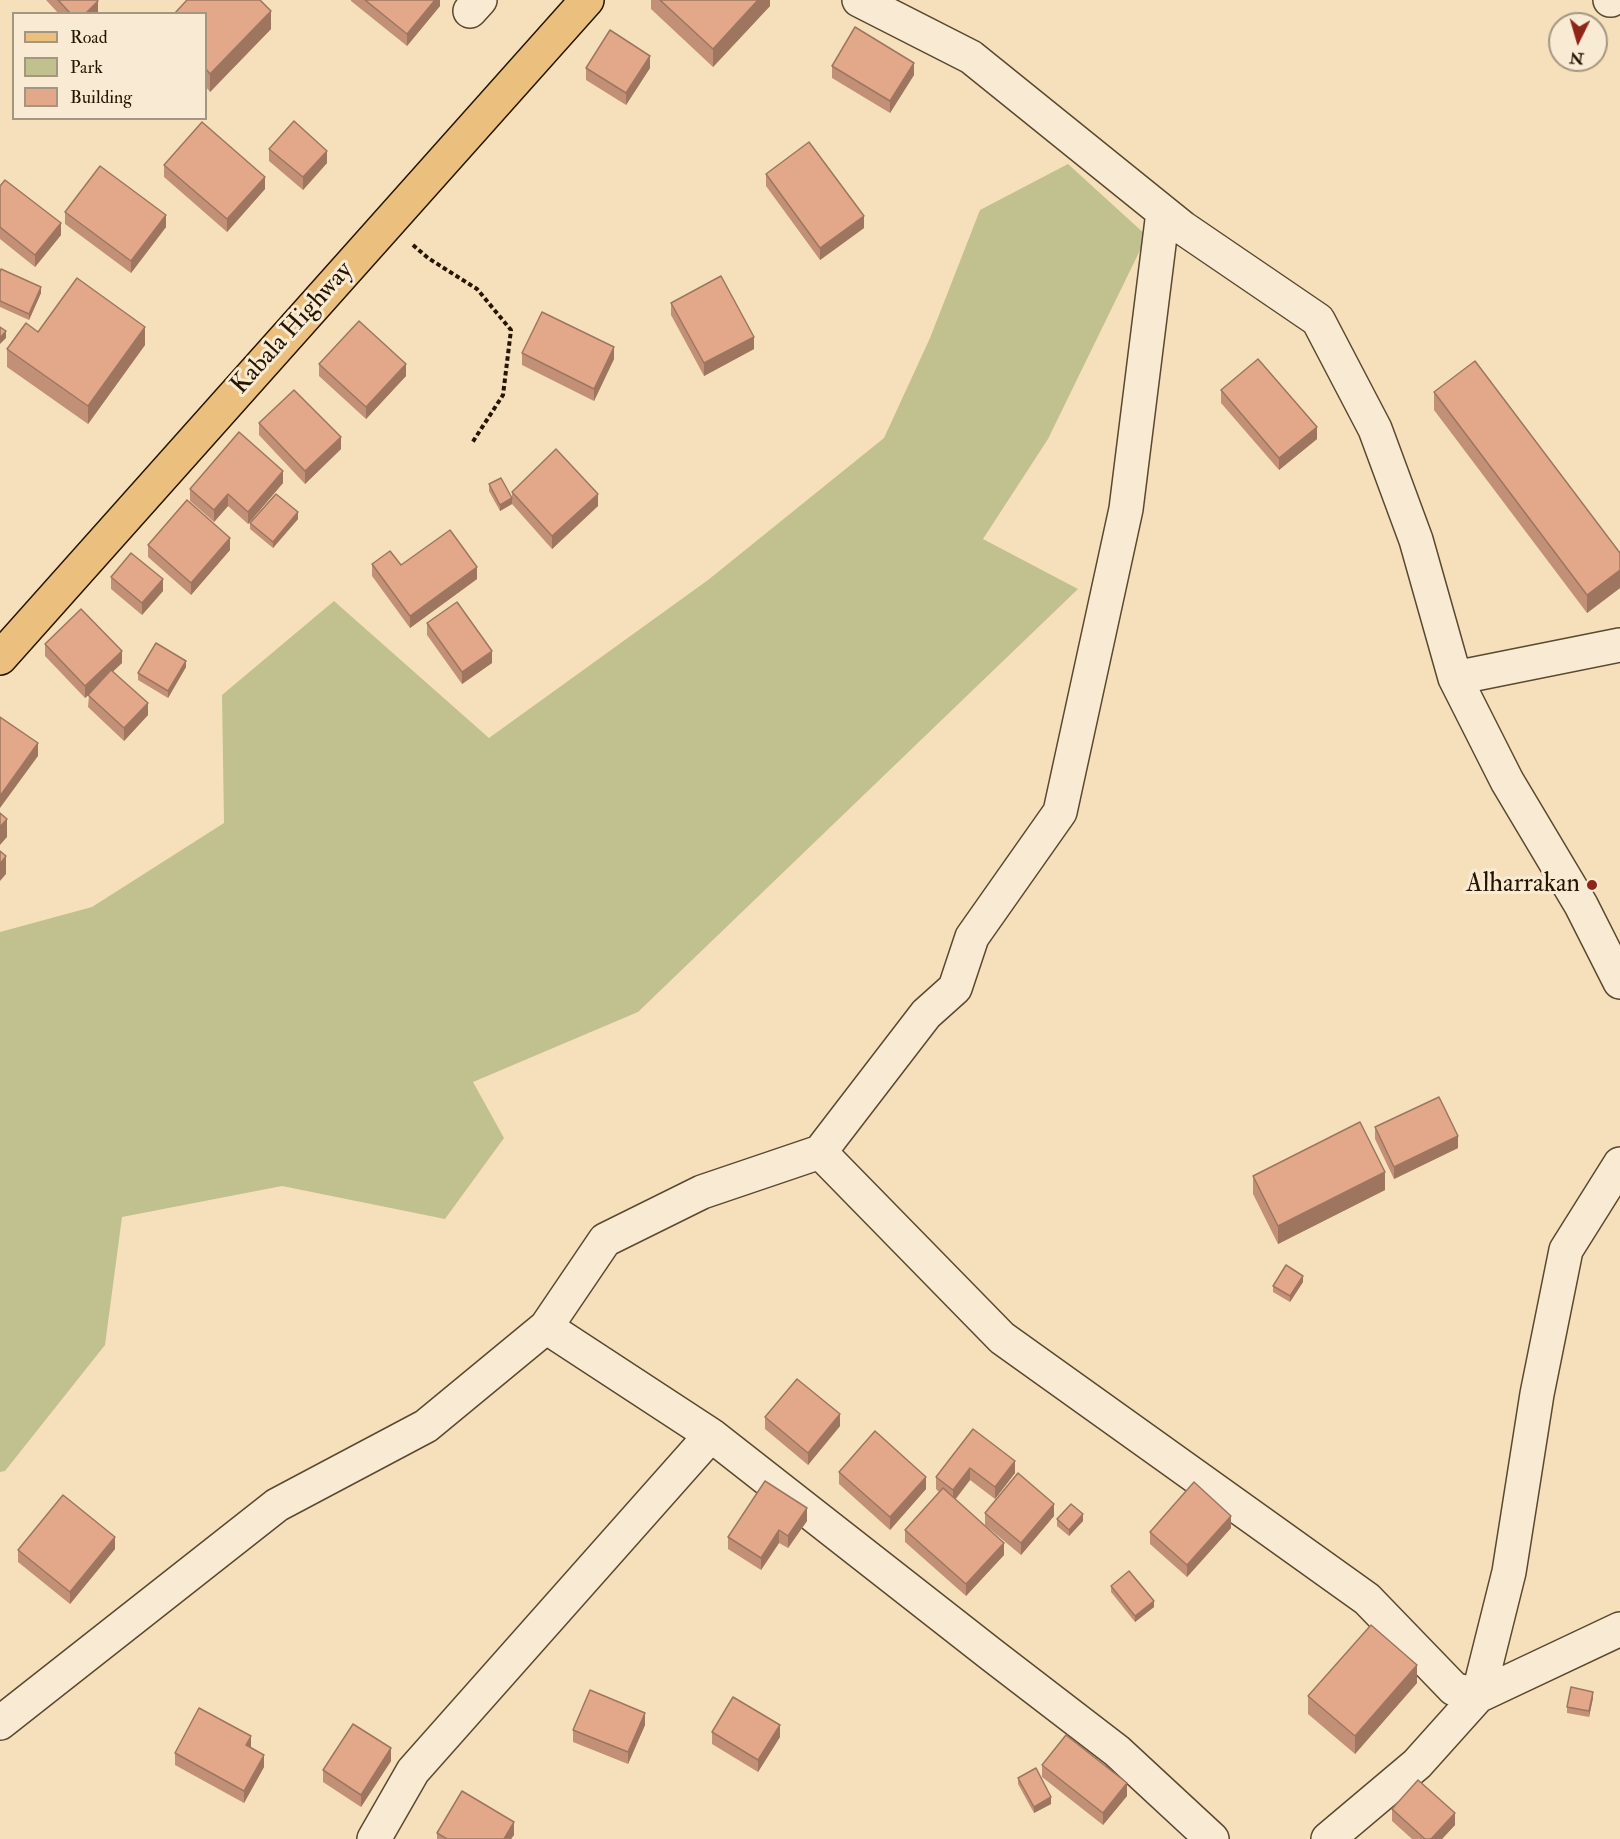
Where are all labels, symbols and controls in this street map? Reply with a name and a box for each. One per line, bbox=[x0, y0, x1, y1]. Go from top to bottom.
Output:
legend bbox=[12, 12, 207, 120]
north arrow bbox=[1548, 12, 1608, 72]
text: Road bbox=[70, 26, 108, 49]
text: N bbox=[1569, 47, 1585, 69]
text: Park bbox=[70, 56, 103, 79]
text: Building bbox=[70, 86, 132, 109]
street label: Kabala Highway bbox=[225, 256, 361, 402]
place label: Alharrakan bbox=[1466, 869, 1580, 901]
marker: Alharrakan bbox=[1585, 878, 1599, 892]

